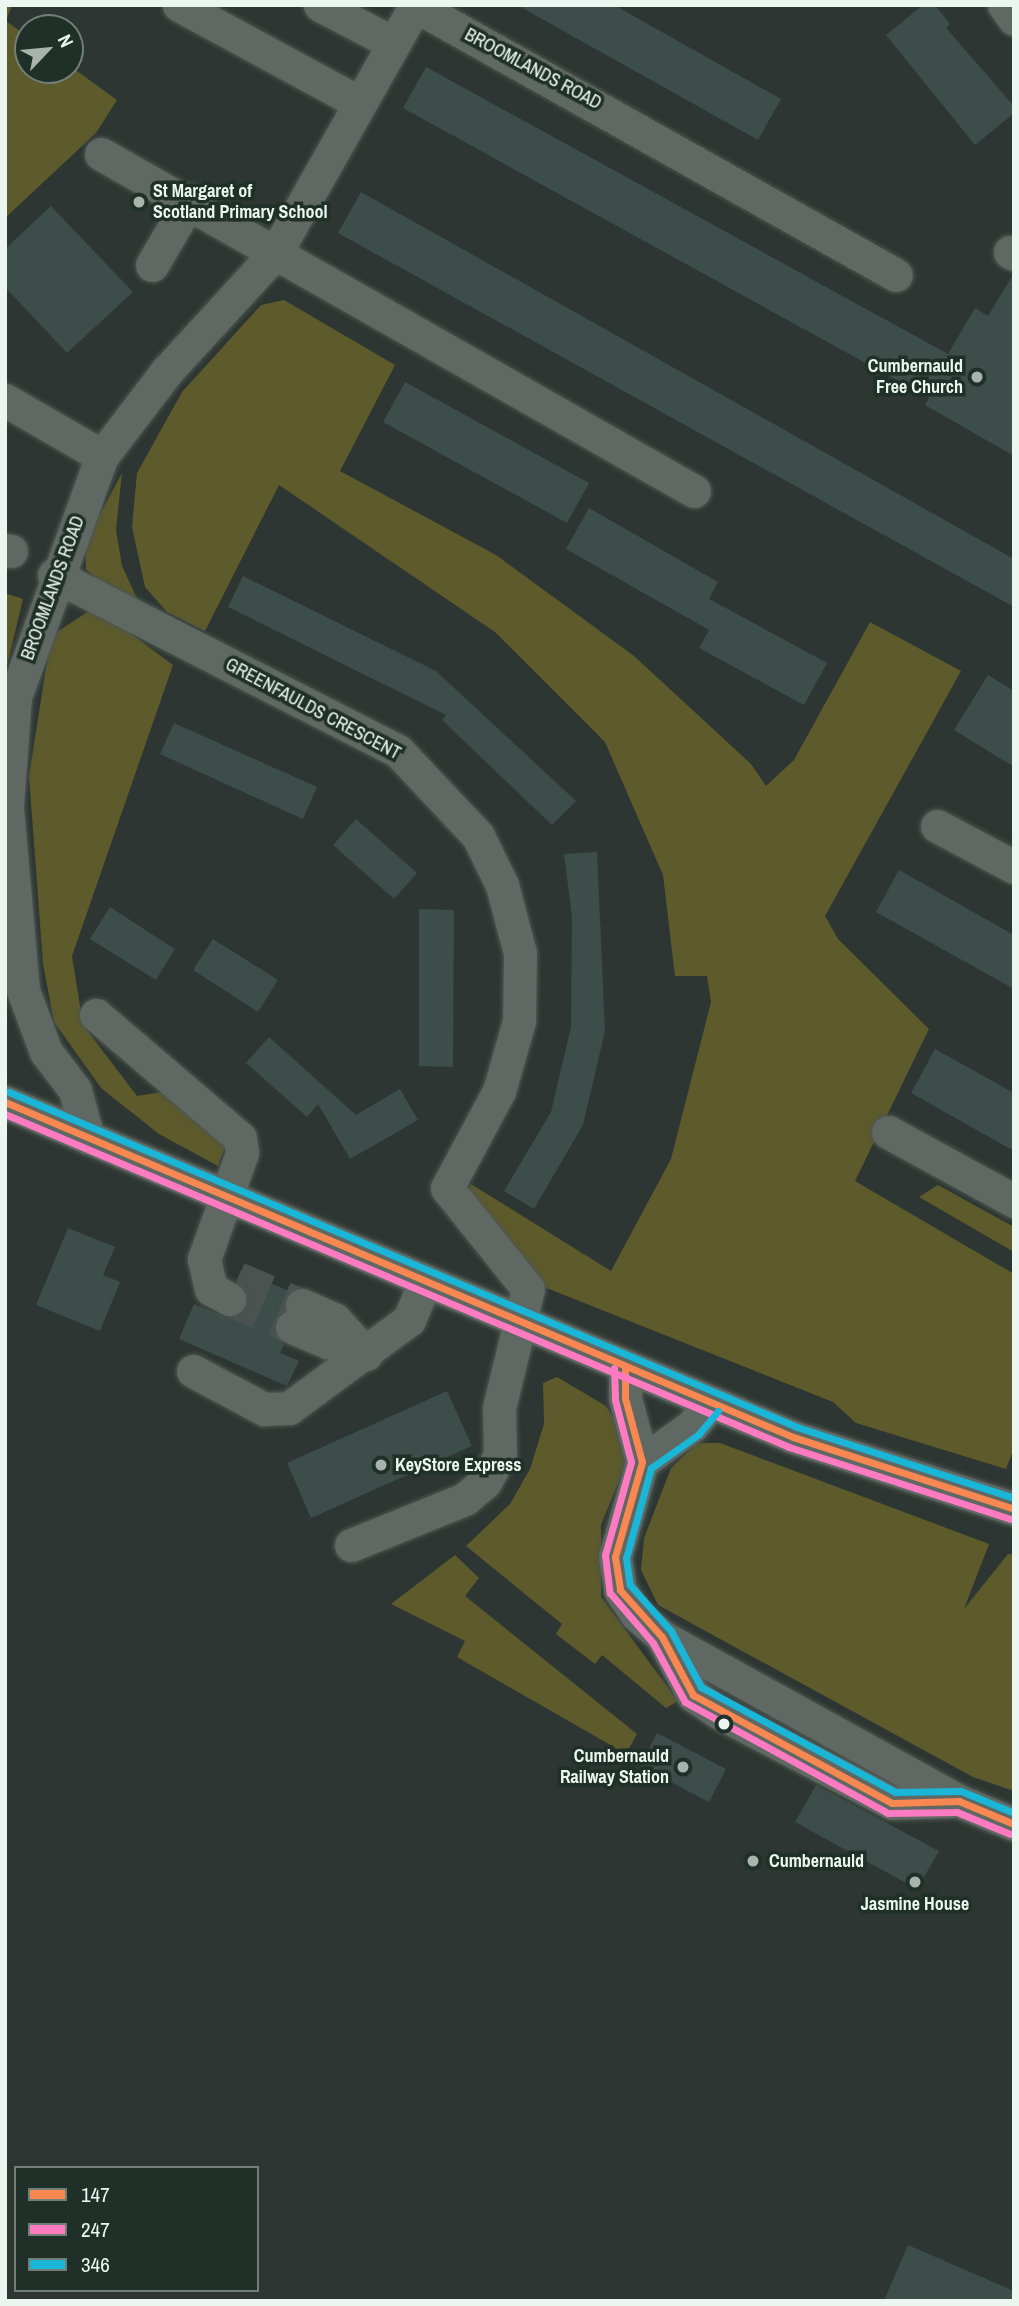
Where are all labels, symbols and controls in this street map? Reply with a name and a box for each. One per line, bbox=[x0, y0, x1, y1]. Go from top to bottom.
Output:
north arrow bbox=[14, 14, 84, 84]
street label: BROOMLANDS ROAD bbox=[461, 24, 605, 114]
text: N bbox=[52, 30, 80, 51]
place label: St Margaret of Scotland Primary School bbox=[153, 181, 328, 224]
marker: St Margaret of Scotland Primary School bbox=[131, 194, 147, 210]
place label: Cumbernauld Free Church bbox=[868, 356, 963, 398]
marker: Cumbernauld Free Church bbox=[969, 369, 985, 385]
street label: BROOMLANDS ROAD bbox=[17, 513, 89, 663]
street label: GREENFAULDS CRESCENT bbox=[222, 654, 404, 764]
place label: KeyStore Express bbox=[395, 1454, 521, 1476]
marker: KeyStore Express bbox=[373, 1457, 389, 1473]
unlabelled marker bbox=[717, 1717, 731, 1731]
place label: Cumbernauld Railway Station bbox=[560, 1746, 669, 1788]
marker: Cumbernauld Railway Station bbox=[675, 1759, 691, 1775]
place label: Cumbernauld bbox=[769, 1850, 864, 1872]
marker: Cumbernauld bbox=[743, 1851, 763, 1871]
marker: Jasmine House bbox=[907, 1874, 923, 1890]
place label: Jasmine House bbox=[861, 1893, 969, 1915]
legend bbox=[14, 2166, 259, 2292]
text: 147 bbox=[81, 2180, 110, 2209]
text: 247 bbox=[81, 2215, 110, 2244]
text: 346 bbox=[81, 2250, 110, 2279]

